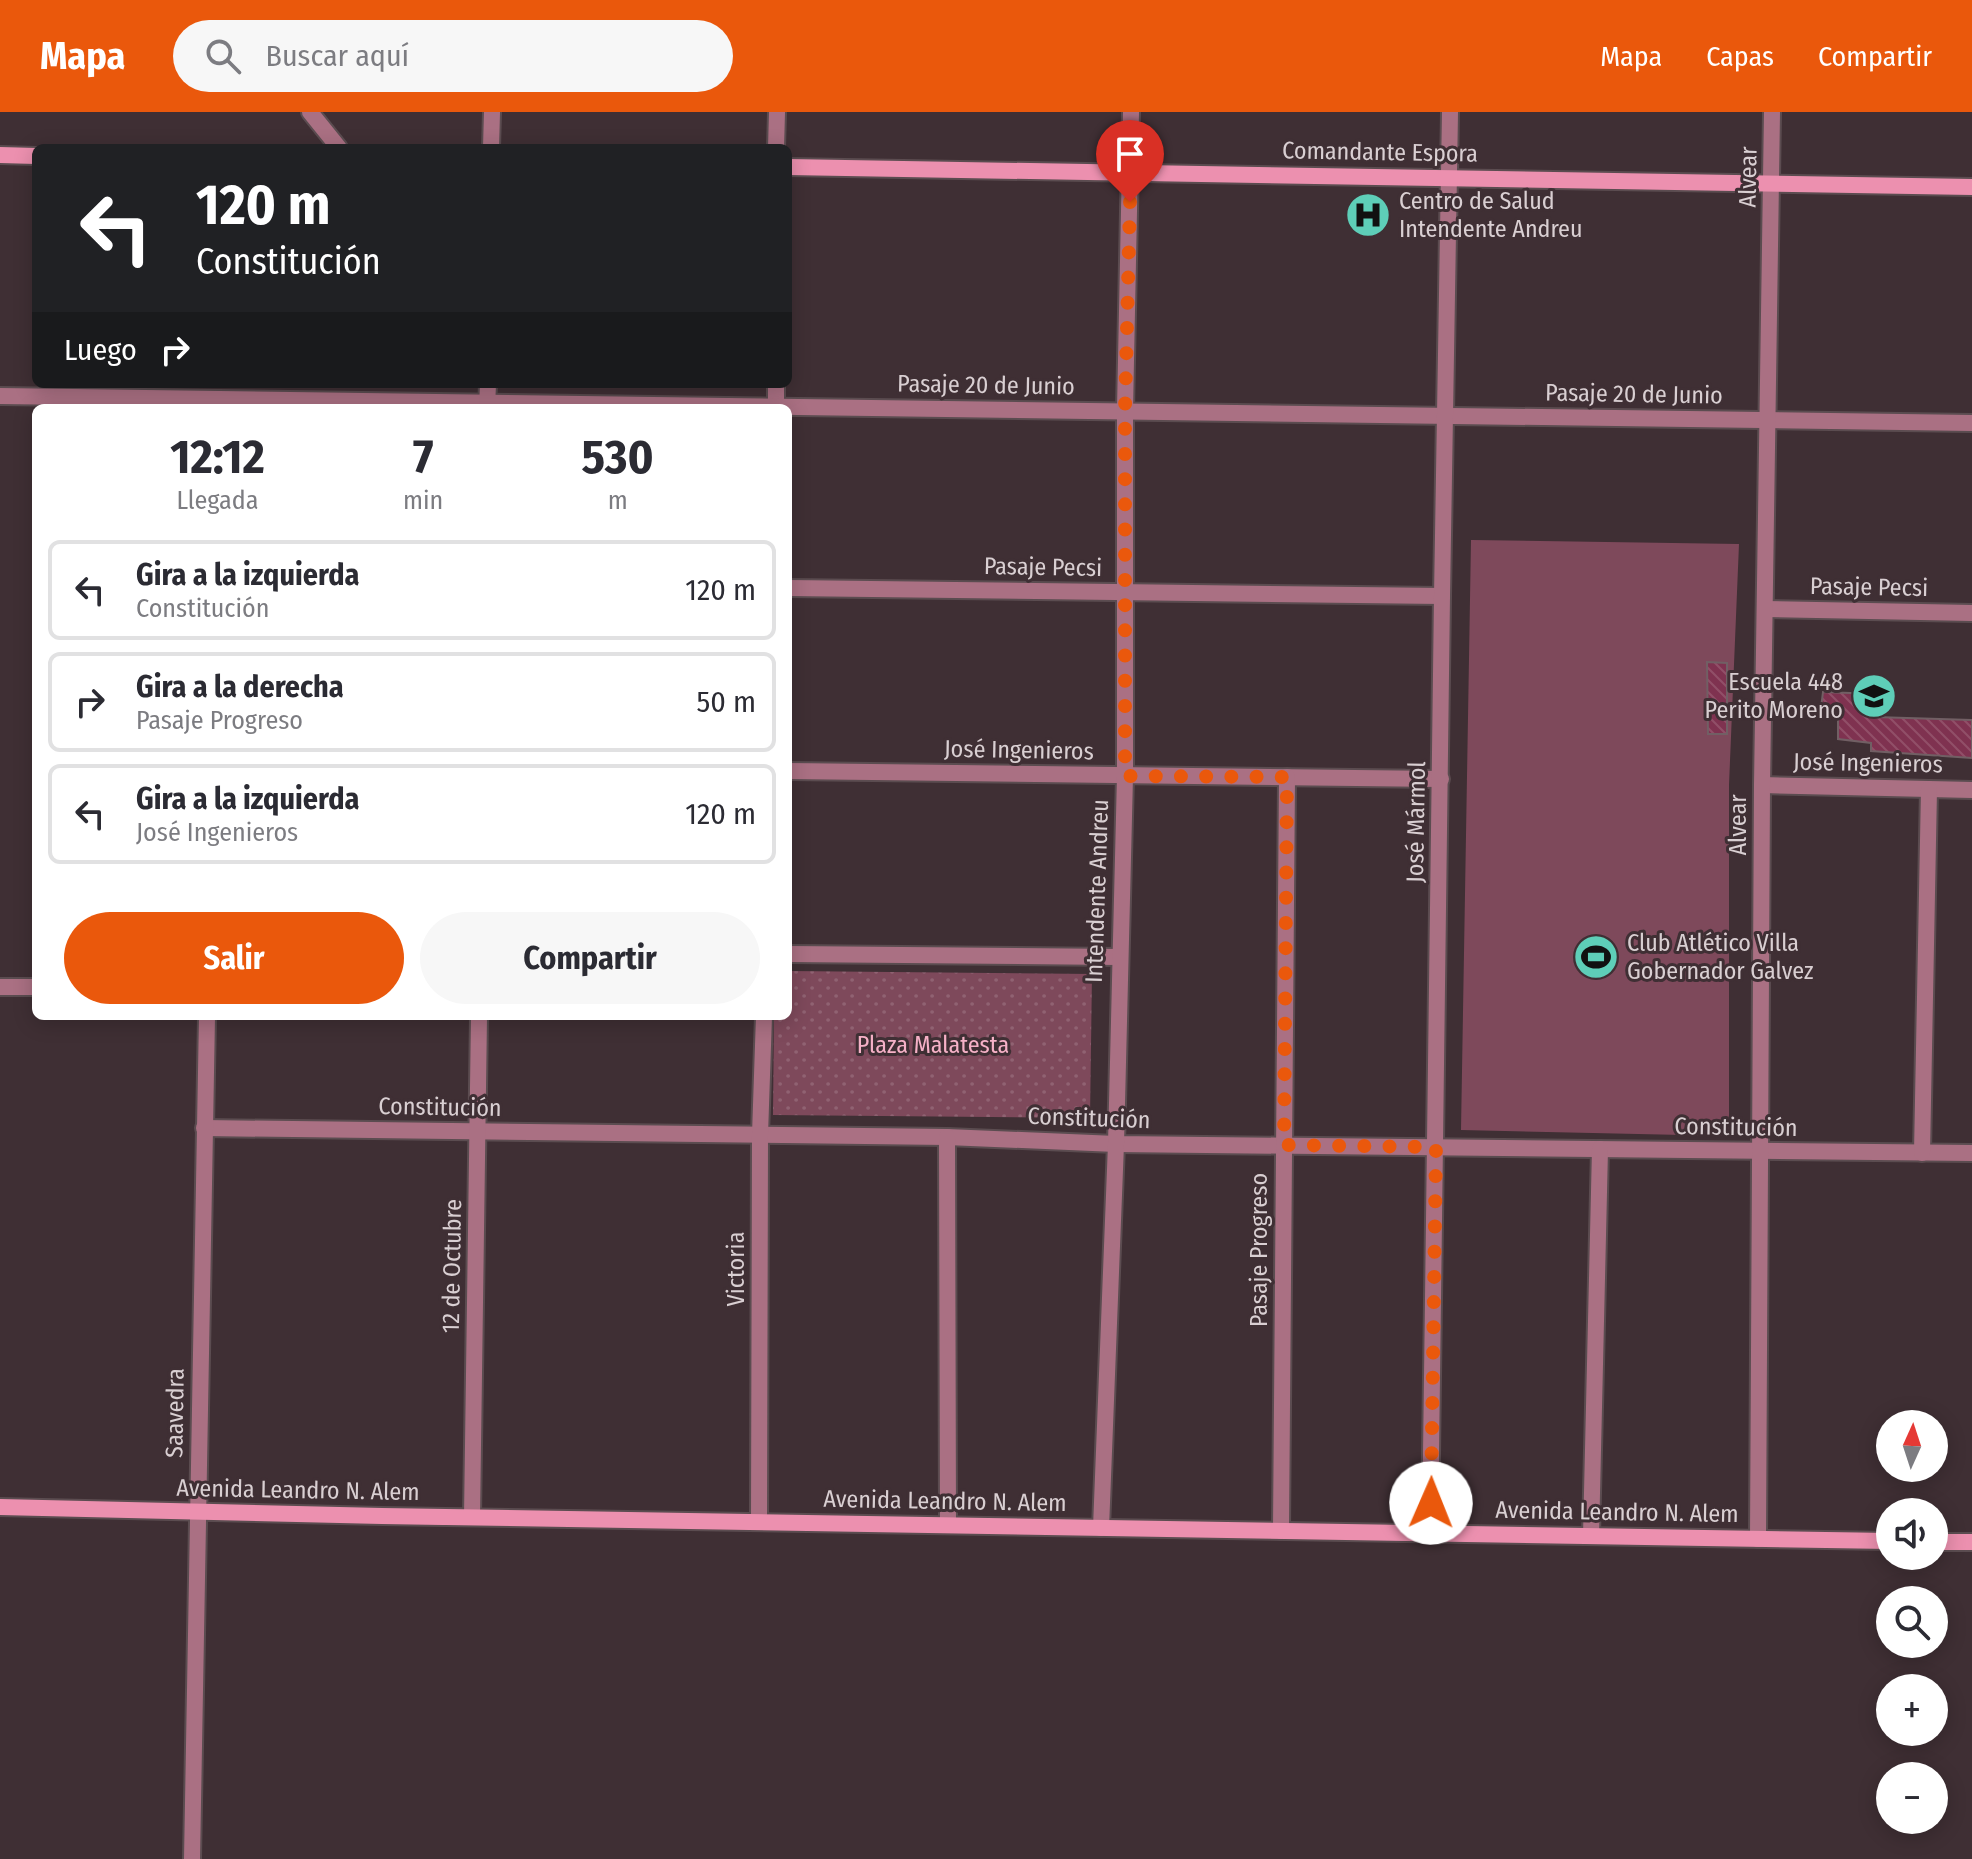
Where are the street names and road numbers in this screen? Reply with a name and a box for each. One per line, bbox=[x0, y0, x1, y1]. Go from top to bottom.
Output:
street label: Comandante Espora bbox=[1282, 136, 1478, 168]
street label: Alvear bbox=[1733, 146, 1763, 208]
street label: Pasaje 20 de Junio bbox=[897, 369, 1075, 401]
street label: Pasaje 20 de Junio bbox=[1545, 378, 1723, 410]
street label: Pasaje Pecsi bbox=[984, 552, 1102, 582]
street label: Pasaje Pecsi bbox=[1810, 572, 1928, 602]
street label: José Ingenieros bbox=[944, 735, 1094, 765]
street label: José Ingenieros bbox=[1793, 748, 1943, 778]
street label: José Mármol bbox=[1401, 761, 1431, 883]
street label: Alvear bbox=[1724, 794, 1752, 856]
street label: Intendente Andreu bbox=[1080, 799, 1114, 983]
street label: Constitución bbox=[378, 1092, 502, 1122]
street label: Constitución bbox=[1027, 1102, 1151, 1134]
street label: Constitución bbox=[1674, 1112, 1798, 1142]
street label: Pasaje Progreso bbox=[1245, 1173, 1273, 1327]
street label: 12 de Octubre bbox=[437, 1199, 467, 1333]
street label: Victoria bbox=[722, 1232, 750, 1306]
street label: Saavedra bbox=[160, 1368, 190, 1458]
street label: Avenida Leandro N. Alem bbox=[176, 1474, 420, 1506]
street label: Avenida Leandro N. Alem bbox=[823, 1485, 1067, 1517]
street label: Avenida Leandro N. Alem bbox=[1495, 1496, 1739, 1528]

